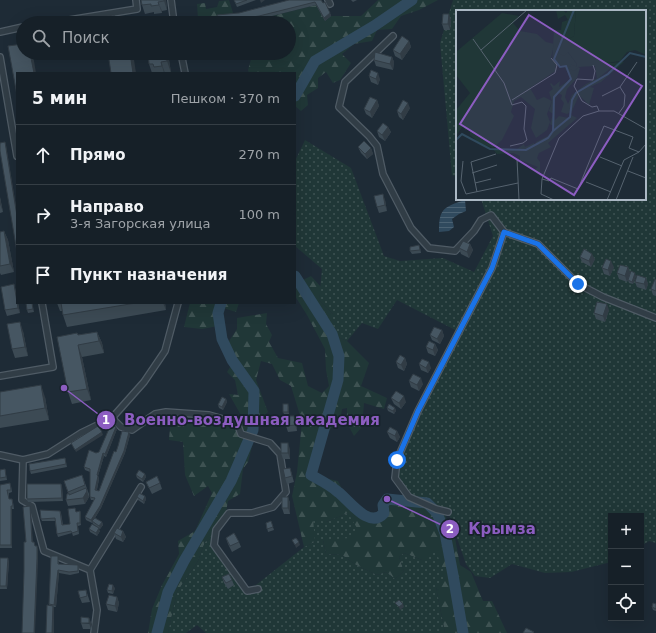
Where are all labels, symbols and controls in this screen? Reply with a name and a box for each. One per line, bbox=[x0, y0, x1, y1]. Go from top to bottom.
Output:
inset map bbox=[456, 10, 646, 200]
search box bbox=[16, 16, 296, 60]
icon: search bbox=[30, 27, 52, 49]
text: Поиск bbox=[62, 29, 110, 47]
text: 5 мин bbox=[32, 88, 87, 108]
text: Пешком · 370 m bbox=[171, 91, 280, 106]
icon: ahead bbox=[32, 144, 54, 166]
text: Прямо bbox=[70, 146, 126, 164]
text: 270 m bbox=[238, 147, 280, 162]
text: Направо bbox=[70, 198, 144, 216]
icon: right bbox=[32, 204, 54, 226]
text: 100 m bbox=[238, 207, 280, 222]
text: 3-я Загорская улица bbox=[70, 216, 210, 231]
icon: arrive bbox=[32, 264, 54, 286]
text: Пункт назначения bbox=[70, 266, 227, 284]
route end bbox=[569, 275, 587, 293]
callout: Военно-воздушная академия bbox=[96, 406, 388, 433]
text: Военно-воздушная академия bbox=[124, 411, 380, 429]
text: 1 bbox=[102, 413, 110, 427]
route start bbox=[388, 451, 406, 469]
map controls bbox=[608, 513, 644, 621]
button: + bbox=[608, 513, 644, 549]
callout: Крымза bbox=[440, 516, 544, 543]
text: Крымза bbox=[468, 520, 536, 538]
text: 2 bbox=[446, 522, 454, 536]
button: − bbox=[608, 549, 644, 585]
button: locate bbox=[608, 585, 644, 621]

